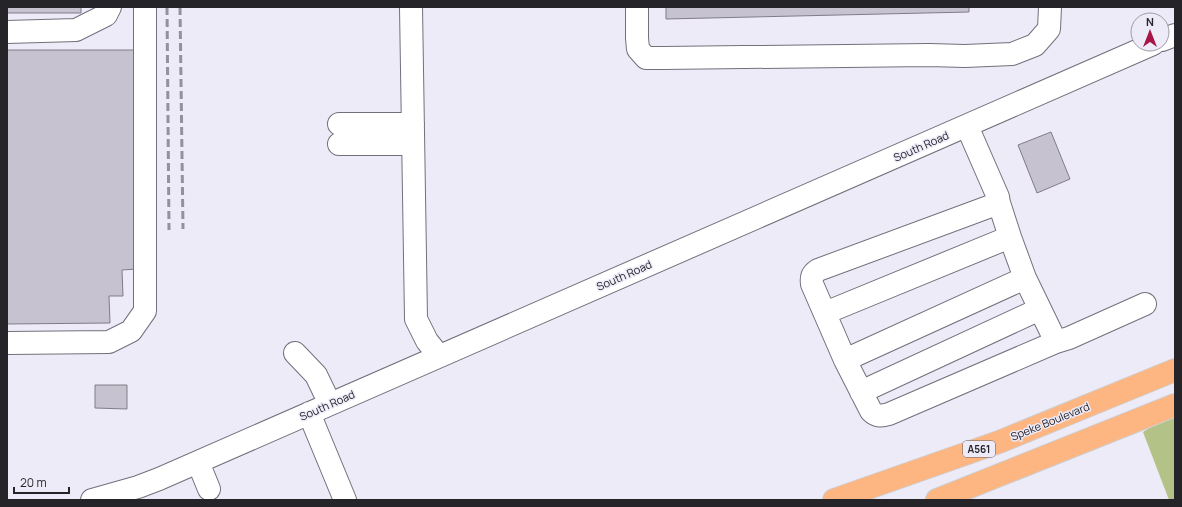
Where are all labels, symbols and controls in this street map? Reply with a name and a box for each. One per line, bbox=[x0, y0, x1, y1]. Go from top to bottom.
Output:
north arrow bbox=[1130, 12, 1170, 52]
text: N bbox=[1146, 14, 1154, 29]
street label: South Road bbox=[891, 127, 951, 165]
street label: South Road bbox=[594, 256, 654, 294]
street label: South Road bbox=[297, 386, 357, 424]
street label: Speke Boulevard bbox=[1008, 398, 1092, 444]
road number: A561 bbox=[963, 441, 995, 457]
scale bar bbox=[14, 469, 69, 495]
text: 20 m bbox=[20, 474, 47, 491]

